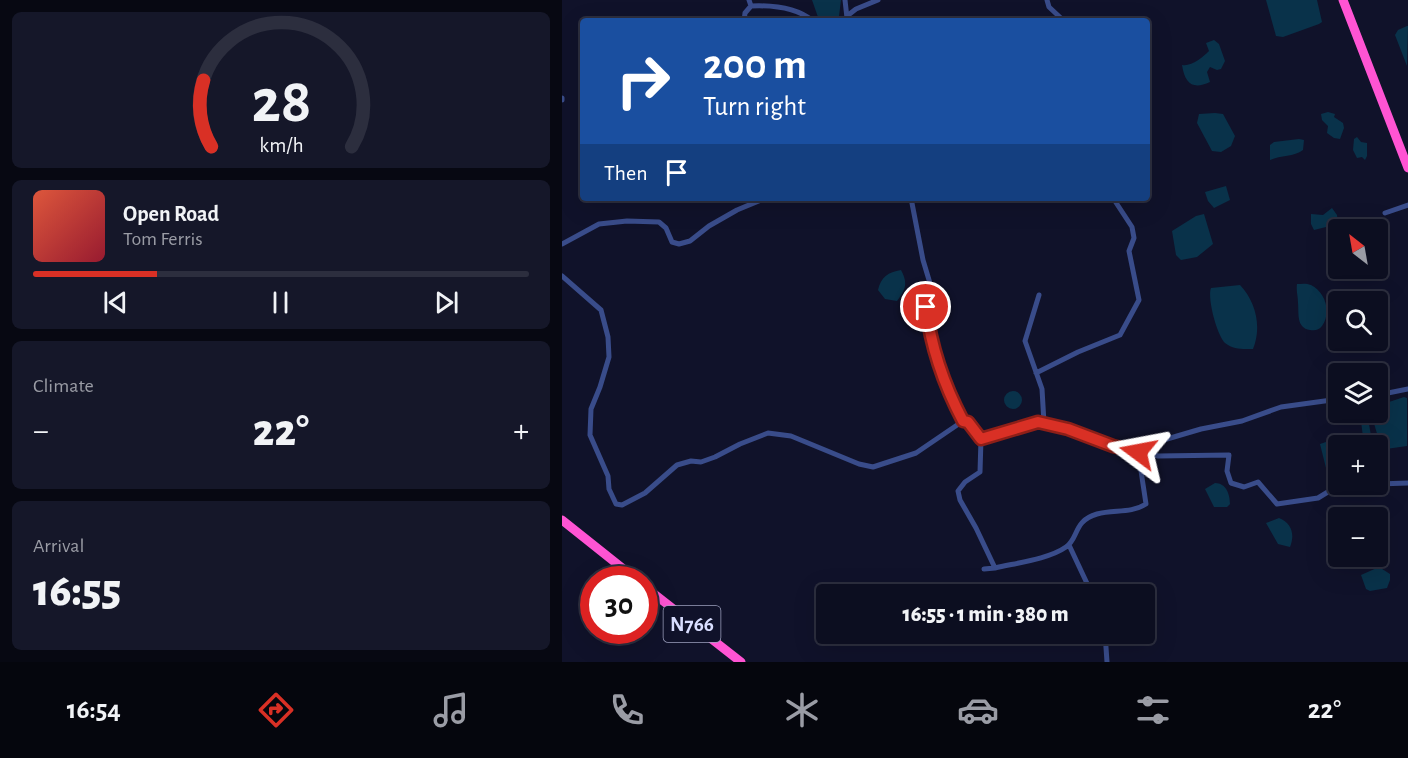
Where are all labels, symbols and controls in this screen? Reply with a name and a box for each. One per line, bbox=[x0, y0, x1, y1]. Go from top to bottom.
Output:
icon: right bbox=[604, 42, 682, 120]
text: 200 m bbox=[703, 44, 807, 86]
text: 28 bbox=[251, 71, 311, 133]
text: Turn right bbox=[703, 93, 806, 120]
text: km/h bbox=[259, 135, 303, 156]
icon: arrive bbox=[660, 156, 693, 189]
text: Then bbox=[604, 162, 648, 184]
text: Open Road bbox=[123, 203, 219, 225]
north arrow bbox=[1328, 219, 1388, 279]
map controls bbox=[1328, 219, 1388, 567]
text: Tom Ferris bbox=[123, 229, 203, 249]
pin bbox=[900, 281, 951, 332]
icon: previous bbox=[99, 286, 132, 319]
icon: pause bbox=[264, 286, 297, 319]
icon: next bbox=[430, 286, 463, 319]
icon: arrive bbox=[909, 290, 942, 323]
button: search bbox=[1328, 291, 1388, 351]
button: layers bbox=[1328, 363, 1388, 423]
text: Climate bbox=[33, 376, 94, 396]
text: 22° bbox=[253, 409, 309, 454]
text: − bbox=[33, 415, 49, 448]
text: + bbox=[513, 415, 529, 448]
position arrow bbox=[1106, 420, 1170, 484]
button: + bbox=[1328, 435, 1388, 495]
button: − bbox=[1328, 507, 1388, 567]
text: Arrival bbox=[33, 536, 84, 556]
speed limit sign: 30 bbox=[580, 566, 658, 644]
text: 16:55 bbox=[33, 569, 121, 614]
text: 16:55 · 1 min · 380 m bbox=[903, 603, 1068, 625]
road number: N766 bbox=[664, 606, 720, 642]
icon: directions bbox=[255, 689, 297, 731]
icon: music bbox=[430, 689, 472, 731]
icon: phone bbox=[606, 689, 648, 731]
icon: climate bbox=[781, 689, 823, 731]
icon: car bbox=[957, 689, 999, 731]
icon: filters bbox=[1132, 689, 1174, 731]
text: 16:54 bbox=[67, 696, 121, 723]
text: 22° bbox=[1308, 696, 1341, 723]

